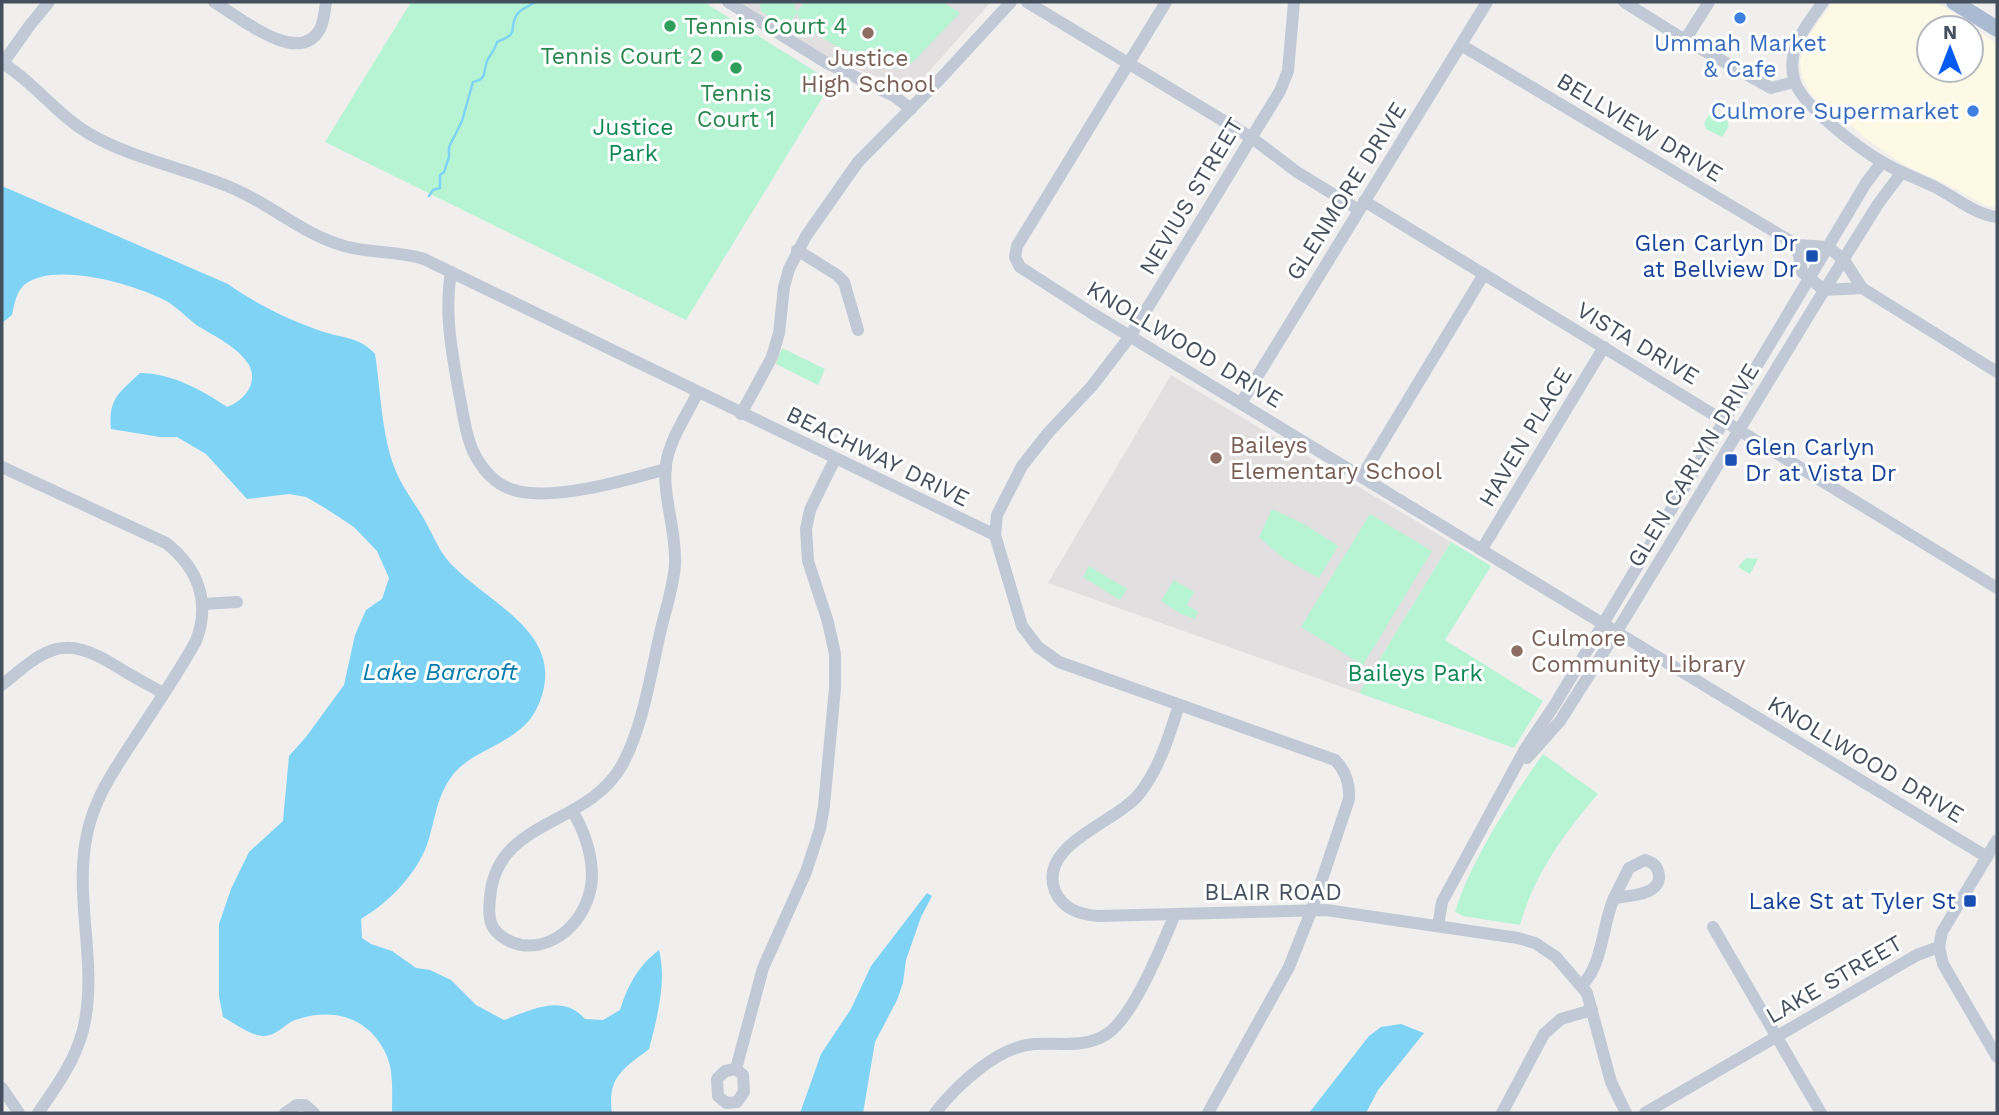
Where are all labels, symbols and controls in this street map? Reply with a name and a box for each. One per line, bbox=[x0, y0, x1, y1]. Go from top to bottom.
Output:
marker: Ummah Market & Cafe bbox=[1732, 10, 1748, 26]
place label: Tennis Court 4 bbox=[684, 13, 847, 40]
north arrow bbox=[1915, 14, 1985, 84]
marker: Tennis Court 4 bbox=[662, 18, 678, 34]
text: N bbox=[1943, 21, 1957, 44]
marker: Justice High School bbox=[860, 25, 876, 41]
place label: Ummah Market & Cafe bbox=[1654, 30, 1826, 83]
place label: Tennis Court 2 bbox=[540, 43, 703, 70]
place label: Justice High School bbox=[801, 45, 935, 98]
marker: Tennis Court 2 bbox=[709, 48, 725, 64]
marker: Tennis Court 1 bbox=[728, 60, 744, 76]
street label: BELLVIEW DRIVE bbox=[1552, 67, 1728, 188]
place label: Tennis Court 1 bbox=[697, 80, 775, 133]
street label: GLENMORE DRIVE bbox=[1281, 97, 1412, 285]
place label: Culmore Supermarket bbox=[1711, 98, 1959, 125]
marker: Culmore Supermarket bbox=[1965, 103, 1981, 119]
street label: NEVIUS STREET bbox=[1134, 113, 1249, 280]
park label: Justice Park bbox=[592, 114, 674, 167]
place label: Glen Carlyn Dr at Bellview Dr bbox=[1635, 230, 1798, 283]
marker: Glen Carlyn Dr at Bellview Dr bbox=[1804, 248, 1820, 264]
street label: KNOLLWOOD DRIVE bbox=[1082, 275, 1288, 414]
street label: VISTA DRIVE bbox=[1572, 296, 1704, 391]
street label: GLEN CARLYN DRIVE bbox=[1622, 359, 1765, 572]
street label: HAVEN PLACE bbox=[1473, 363, 1578, 512]
street label: BEACHWAY DRIVE bbox=[782, 400, 974, 512]
place label: Baileys Elementary School bbox=[1230, 432, 1442, 485]
place label: Glen Carlyn Dr at Vista Dr bbox=[1745, 434, 1896, 487]
marker: Baileys Elementary School bbox=[1208, 450, 1224, 466]
marker: Glen Carlyn Dr at Vista Dr bbox=[1723, 452, 1739, 468]
place label: Culmore Community Library bbox=[1531, 625, 1745, 678]
marker: Culmore Community Library bbox=[1509, 643, 1525, 659]
water label: Lake Barcroft bbox=[363, 658, 519, 686]
park label: Baileys Park bbox=[1348, 660, 1482, 687]
street label: KNOLLWOOD DRIVE bbox=[1763, 690, 1969, 829]
street label: BLAIR ROAD bbox=[1204, 879, 1342, 906]
place label: Lake St at Tyler St bbox=[1749, 888, 1956, 915]
marker: Lake St at Tyler St bbox=[1962, 893, 1978, 909]
street label: LAKE STREET bbox=[1761, 929, 1907, 1029]

